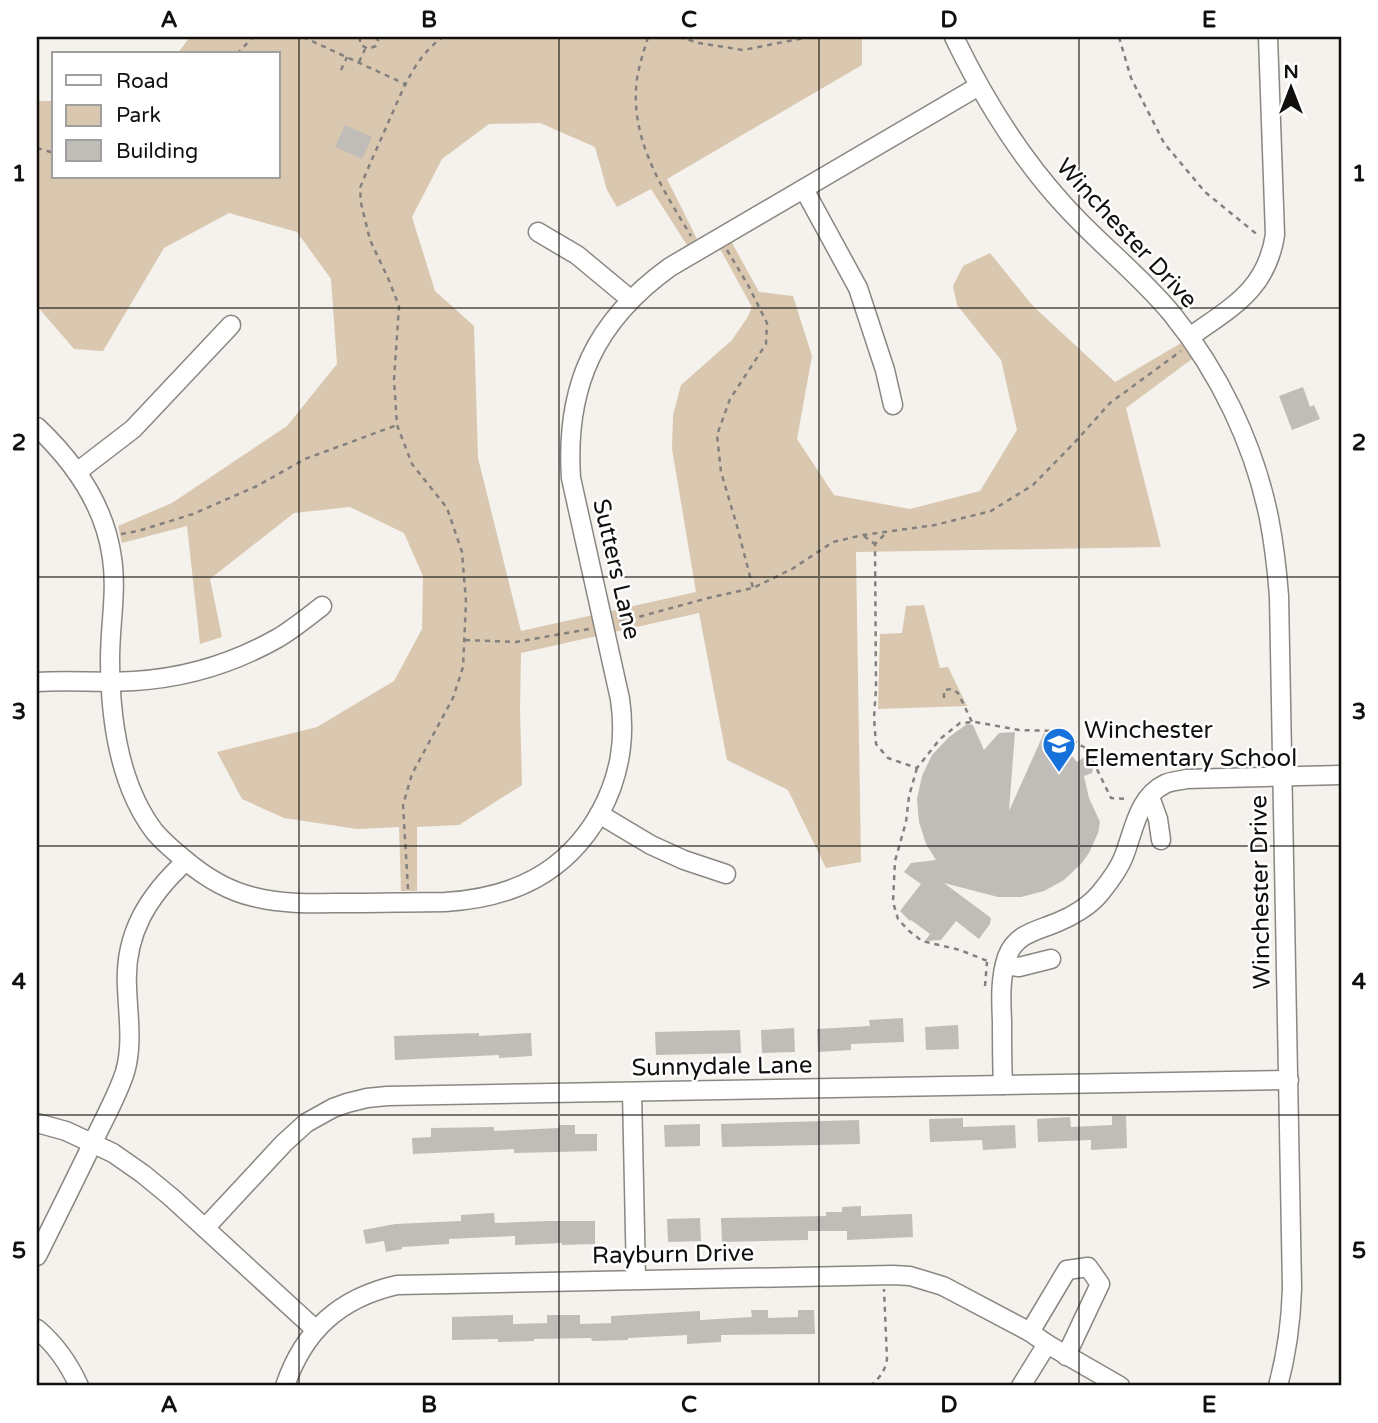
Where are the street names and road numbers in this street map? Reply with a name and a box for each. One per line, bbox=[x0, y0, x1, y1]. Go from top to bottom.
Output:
street label: Winchester Drive bbox=[1050, 152, 1203, 314]
street label: Sutters Lane bbox=[586, 496, 647, 642]
street label: Winchester Drive bbox=[1244, 795, 1277, 989]
street label: Sunnydale Lane bbox=[631, 1050, 813, 1083]
street label: Rayburn Drive bbox=[592, 1239, 754, 1270]

